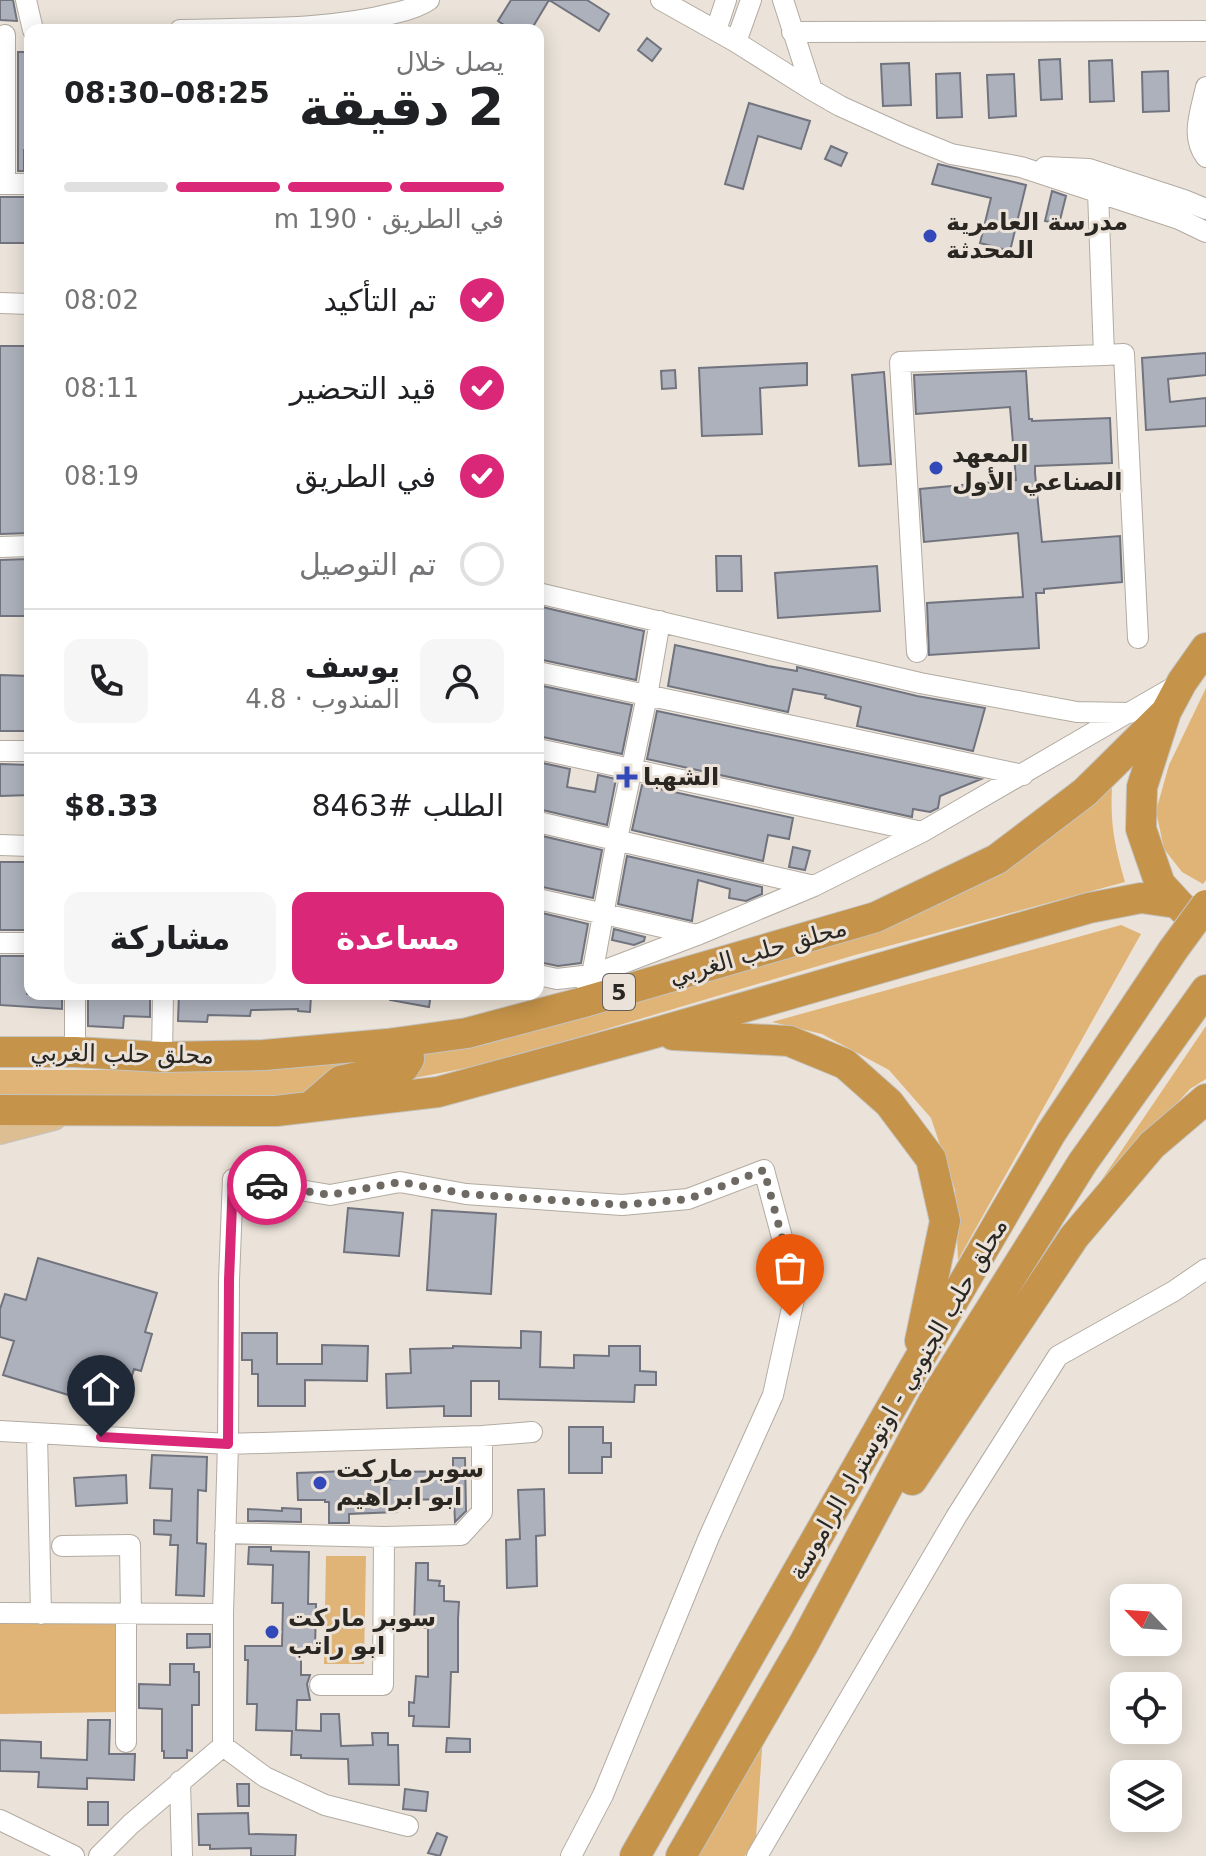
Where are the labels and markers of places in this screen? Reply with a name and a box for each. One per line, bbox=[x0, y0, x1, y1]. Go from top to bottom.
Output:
place label: مدرسة العامرية المحدثة bbox=[946, 208, 1128, 264]
marker: مدرسة العامرية المحدثة bbox=[921, 227, 939, 245]
place label: المعهد الصناعي الأول bbox=[952, 440, 1123, 496]
marker: المعهد الصناعي الأول bbox=[927, 459, 945, 477]
place label: الشهبا bbox=[643, 763, 719, 791]
marker: الشهبا bbox=[618, 768, 636, 786]
pin bbox=[756, 1234, 824, 1316]
pin bbox=[67, 1355, 135, 1437]
place label: سوبر ماركت ابو ابراهيم bbox=[336, 1455, 484, 1511]
marker: سوبر ماركت ابو ابراهيم bbox=[311, 1474, 329, 1492]
place label: سوبر ماركت ابو راتب bbox=[288, 1604, 436, 1660]
marker: سوبر ماركت ابو راتب bbox=[263, 1623, 281, 1641]

